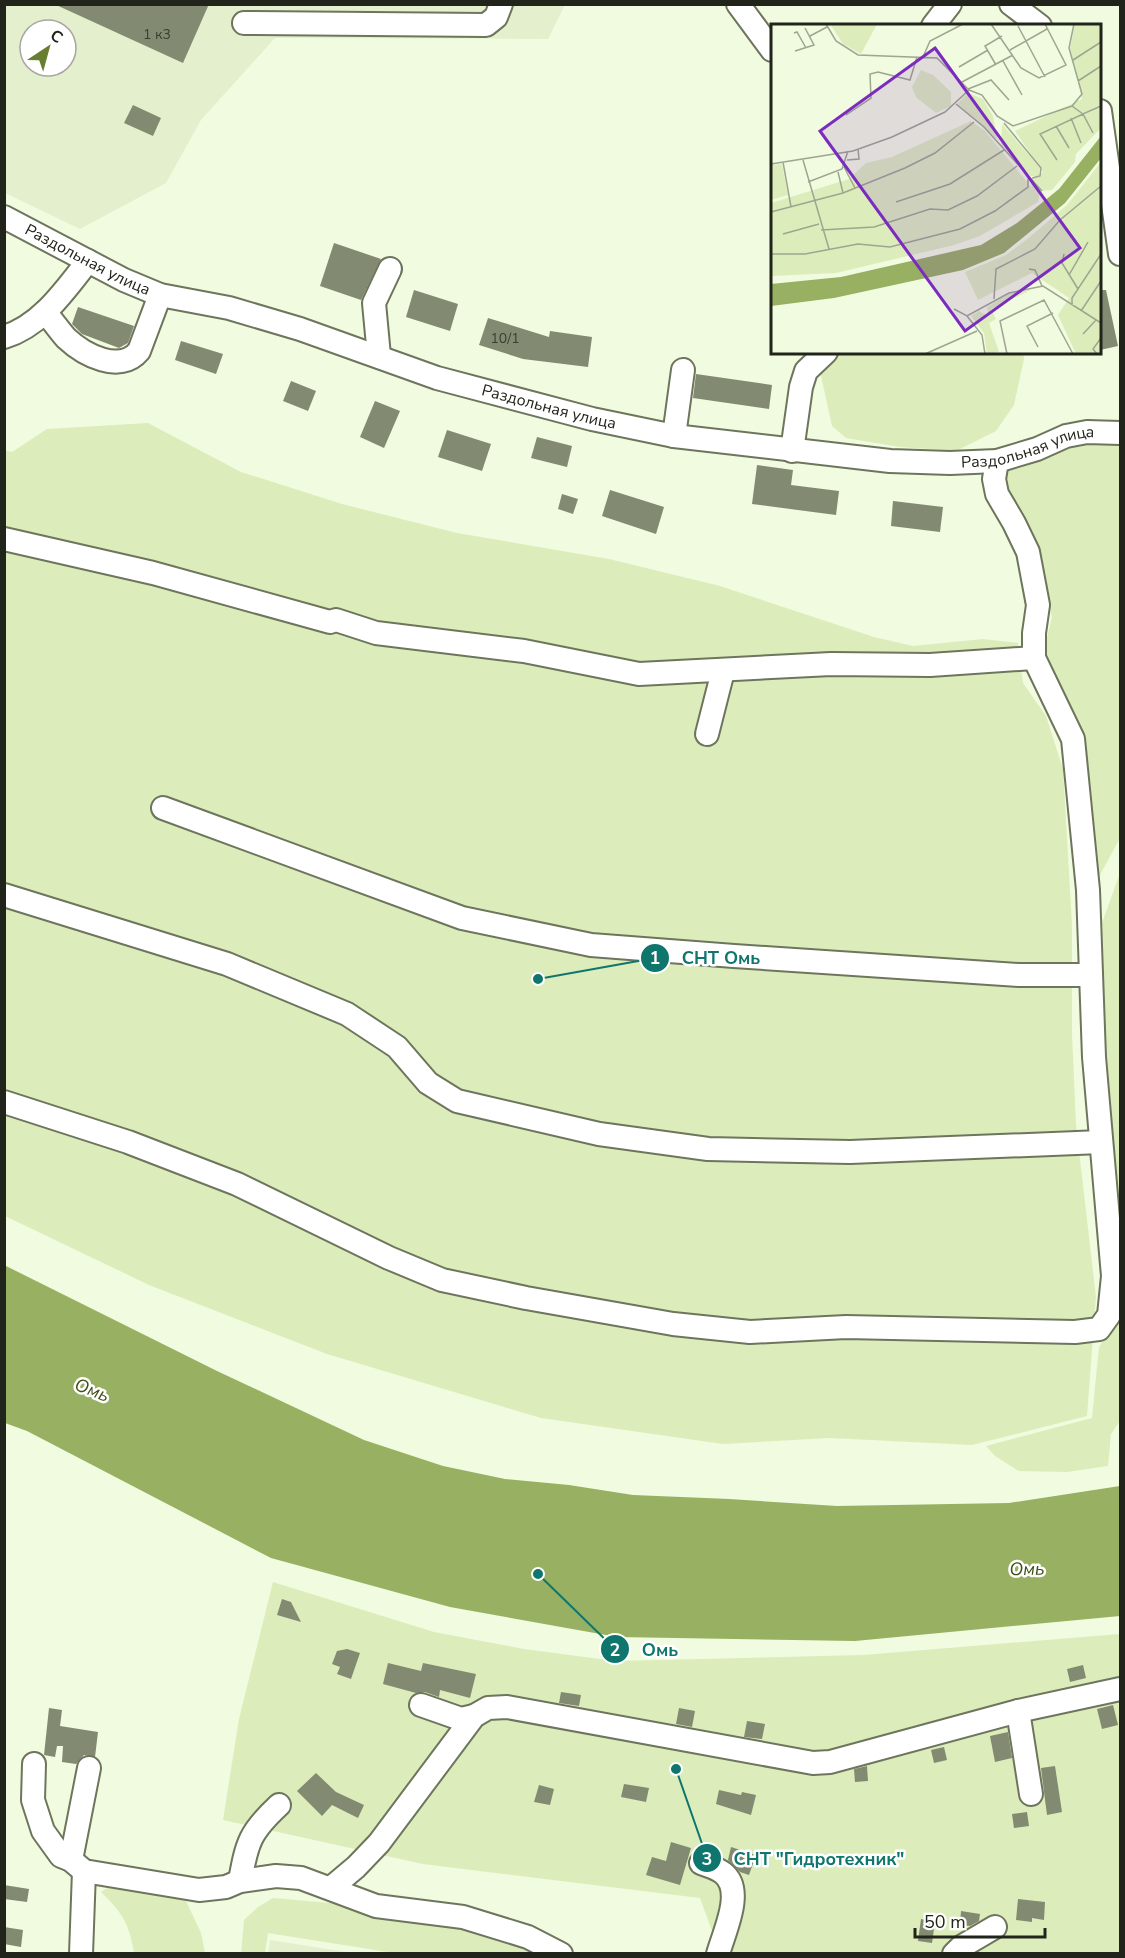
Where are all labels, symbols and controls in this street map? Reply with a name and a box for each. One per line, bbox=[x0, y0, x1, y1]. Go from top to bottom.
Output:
north arrow bbox=[18, 18, 78, 78]
inset map bbox=[771, 24, 1101, 354]
text: С bbox=[45, 25, 67, 49]
house number: 1 к3 bbox=[143, 25, 171, 44]
street label: Раздольная улица bbox=[21, 219, 154, 301]
house number: 10/1 bbox=[490, 329, 520, 348]
street label: Раздольная улица bbox=[479, 379, 618, 435]
street label: Раздольная улица bbox=[961, 421, 1095, 474]
callout: СНТ Омь bbox=[640, 940, 772, 976]
text: 1 bbox=[650, 946, 660, 970]
text: СНТ Омь bbox=[682, 946, 760, 970]
water label: Омь bbox=[71, 1372, 113, 1408]
water label: Омь bbox=[1009, 1557, 1045, 1581]
callout: Омь bbox=[600, 1631, 691, 1667]
text: 2 bbox=[610, 1638, 620, 1662]
text: Омь bbox=[642, 1638, 678, 1662]
callout: СНТ "Гидротехник" bbox=[692, 1840, 917, 1876]
text: 3 bbox=[702, 1847, 712, 1871]
text: СНТ "Гидротехник" bbox=[734, 1847, 904, 1871]
scale bar bbox=[915, 1901, 1046, 1939]
text: 50 m bbox=[924, 1910, 966, 1934]

